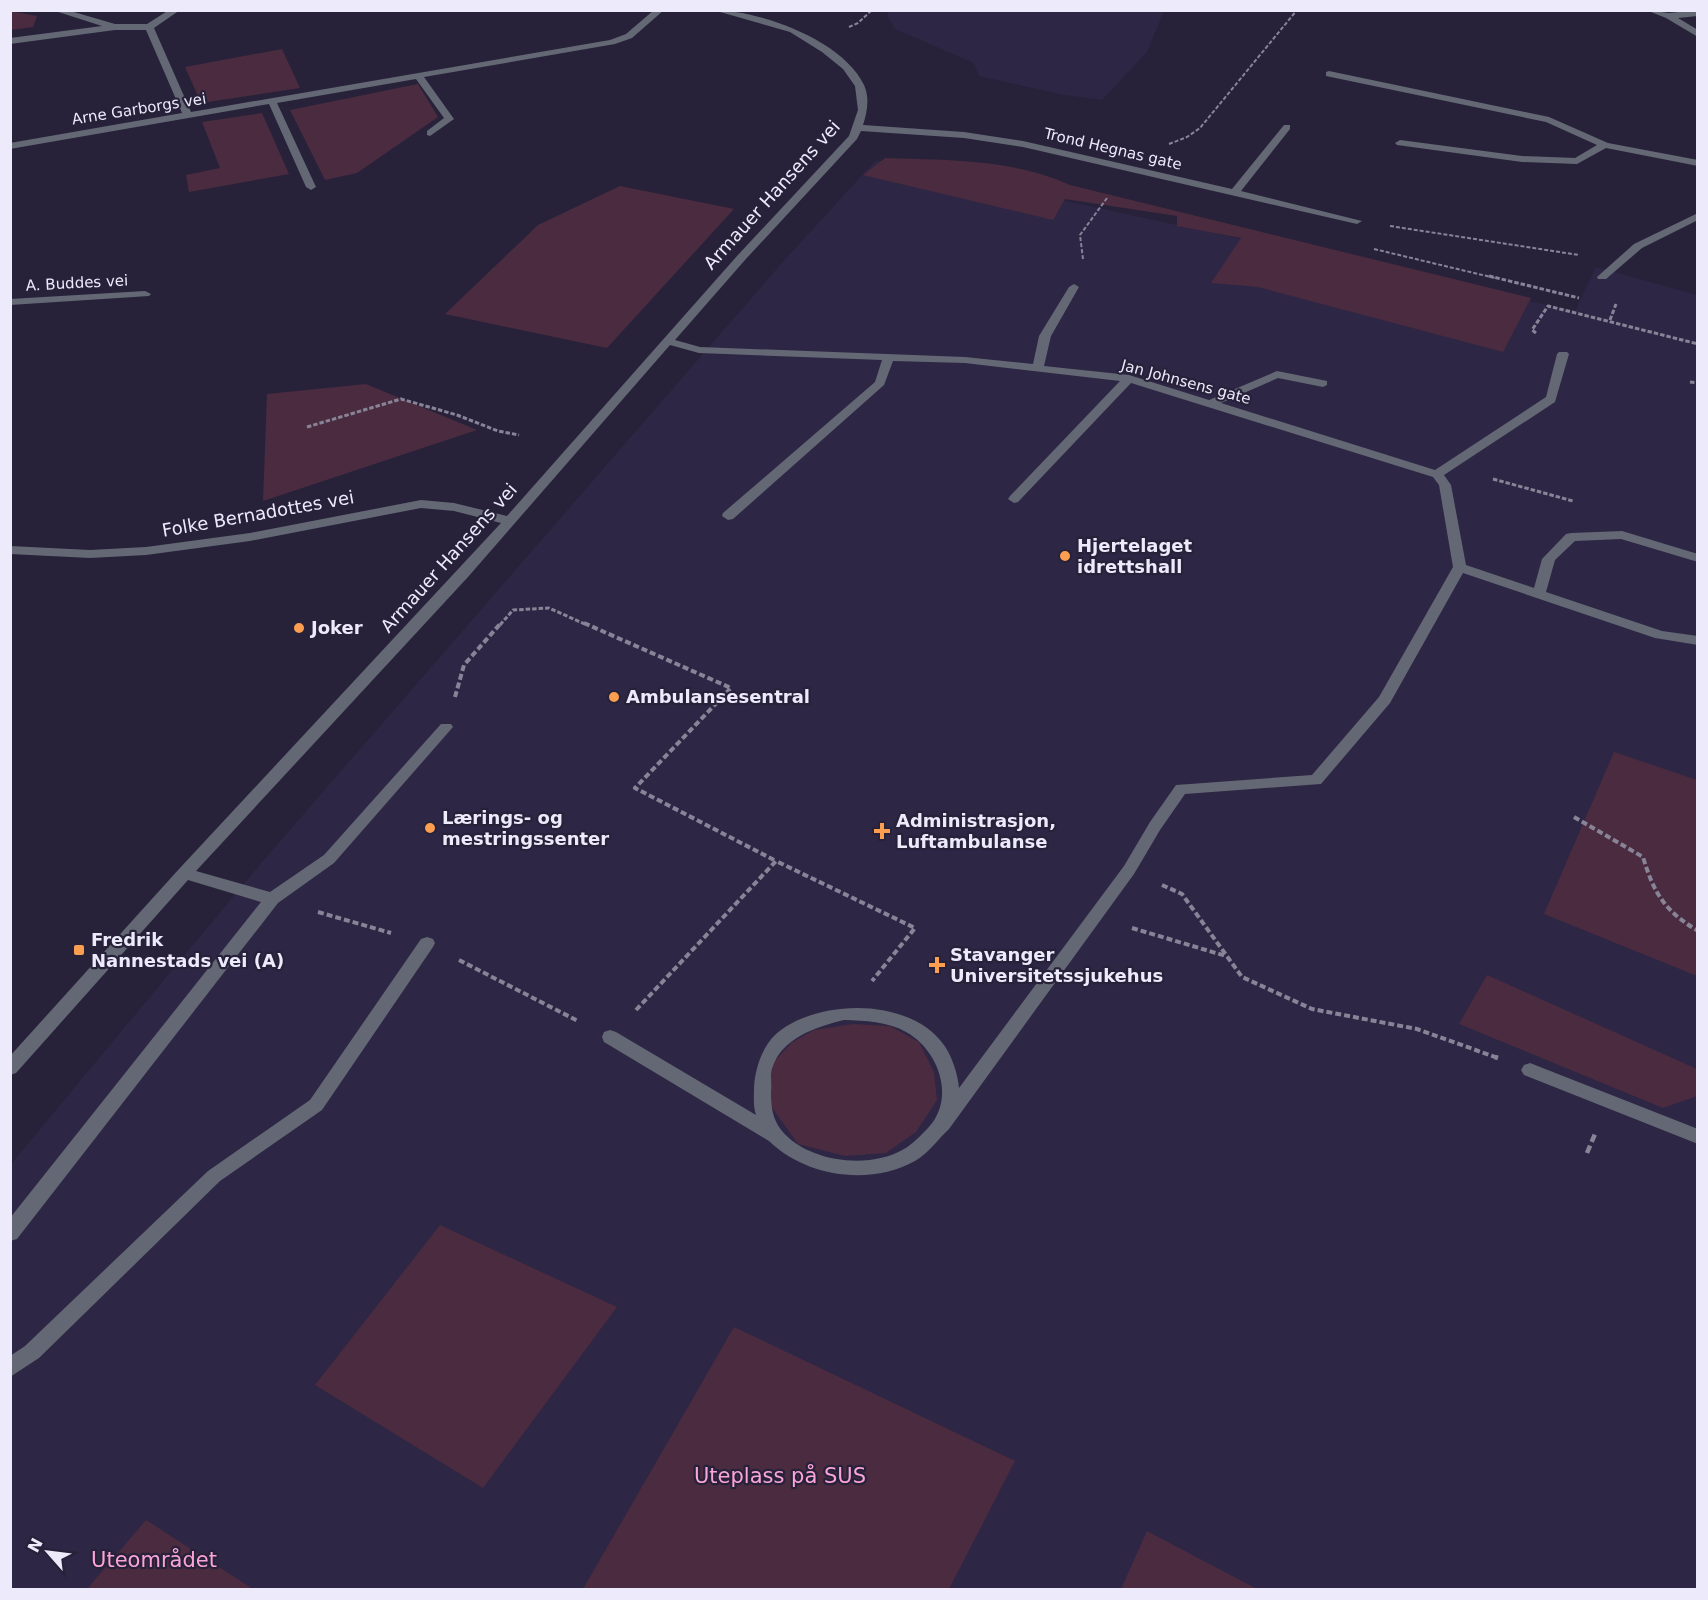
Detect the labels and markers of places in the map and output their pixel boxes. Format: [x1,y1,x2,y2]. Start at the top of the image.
place label: Hjertelaget idrettshall [1077,535,1193,577]
marker: Hjertelaget idrettshall [1058,549,1072,563]
place label: Joker [309,617,363,638]
marker: Joker [292,621,306,635]
place label: Ambulansesentral [626,686,810,707]
marker: Ambulansesentral [607,690,621,704]
place label: Lærings- og mestringssenter [442,807,609,849]
place label: Administrasjon, Luftambulanse [896,810,1056,852]
marker: Lærings- og mestringssenter [423,821,437,835]
marker: Administrasjon, Luftambulanse [873,822,891,840]
place label: Fredrik Nannestads vei (A) [91,929,284,971]
marker: Fredrik Nannestads vei (A) [72,943,86,957]
place label: Stavanger Universitetssjukehus [950,944,1163,986]
marker: Stavanger Universitetssjukehus [928,956,946,974]

